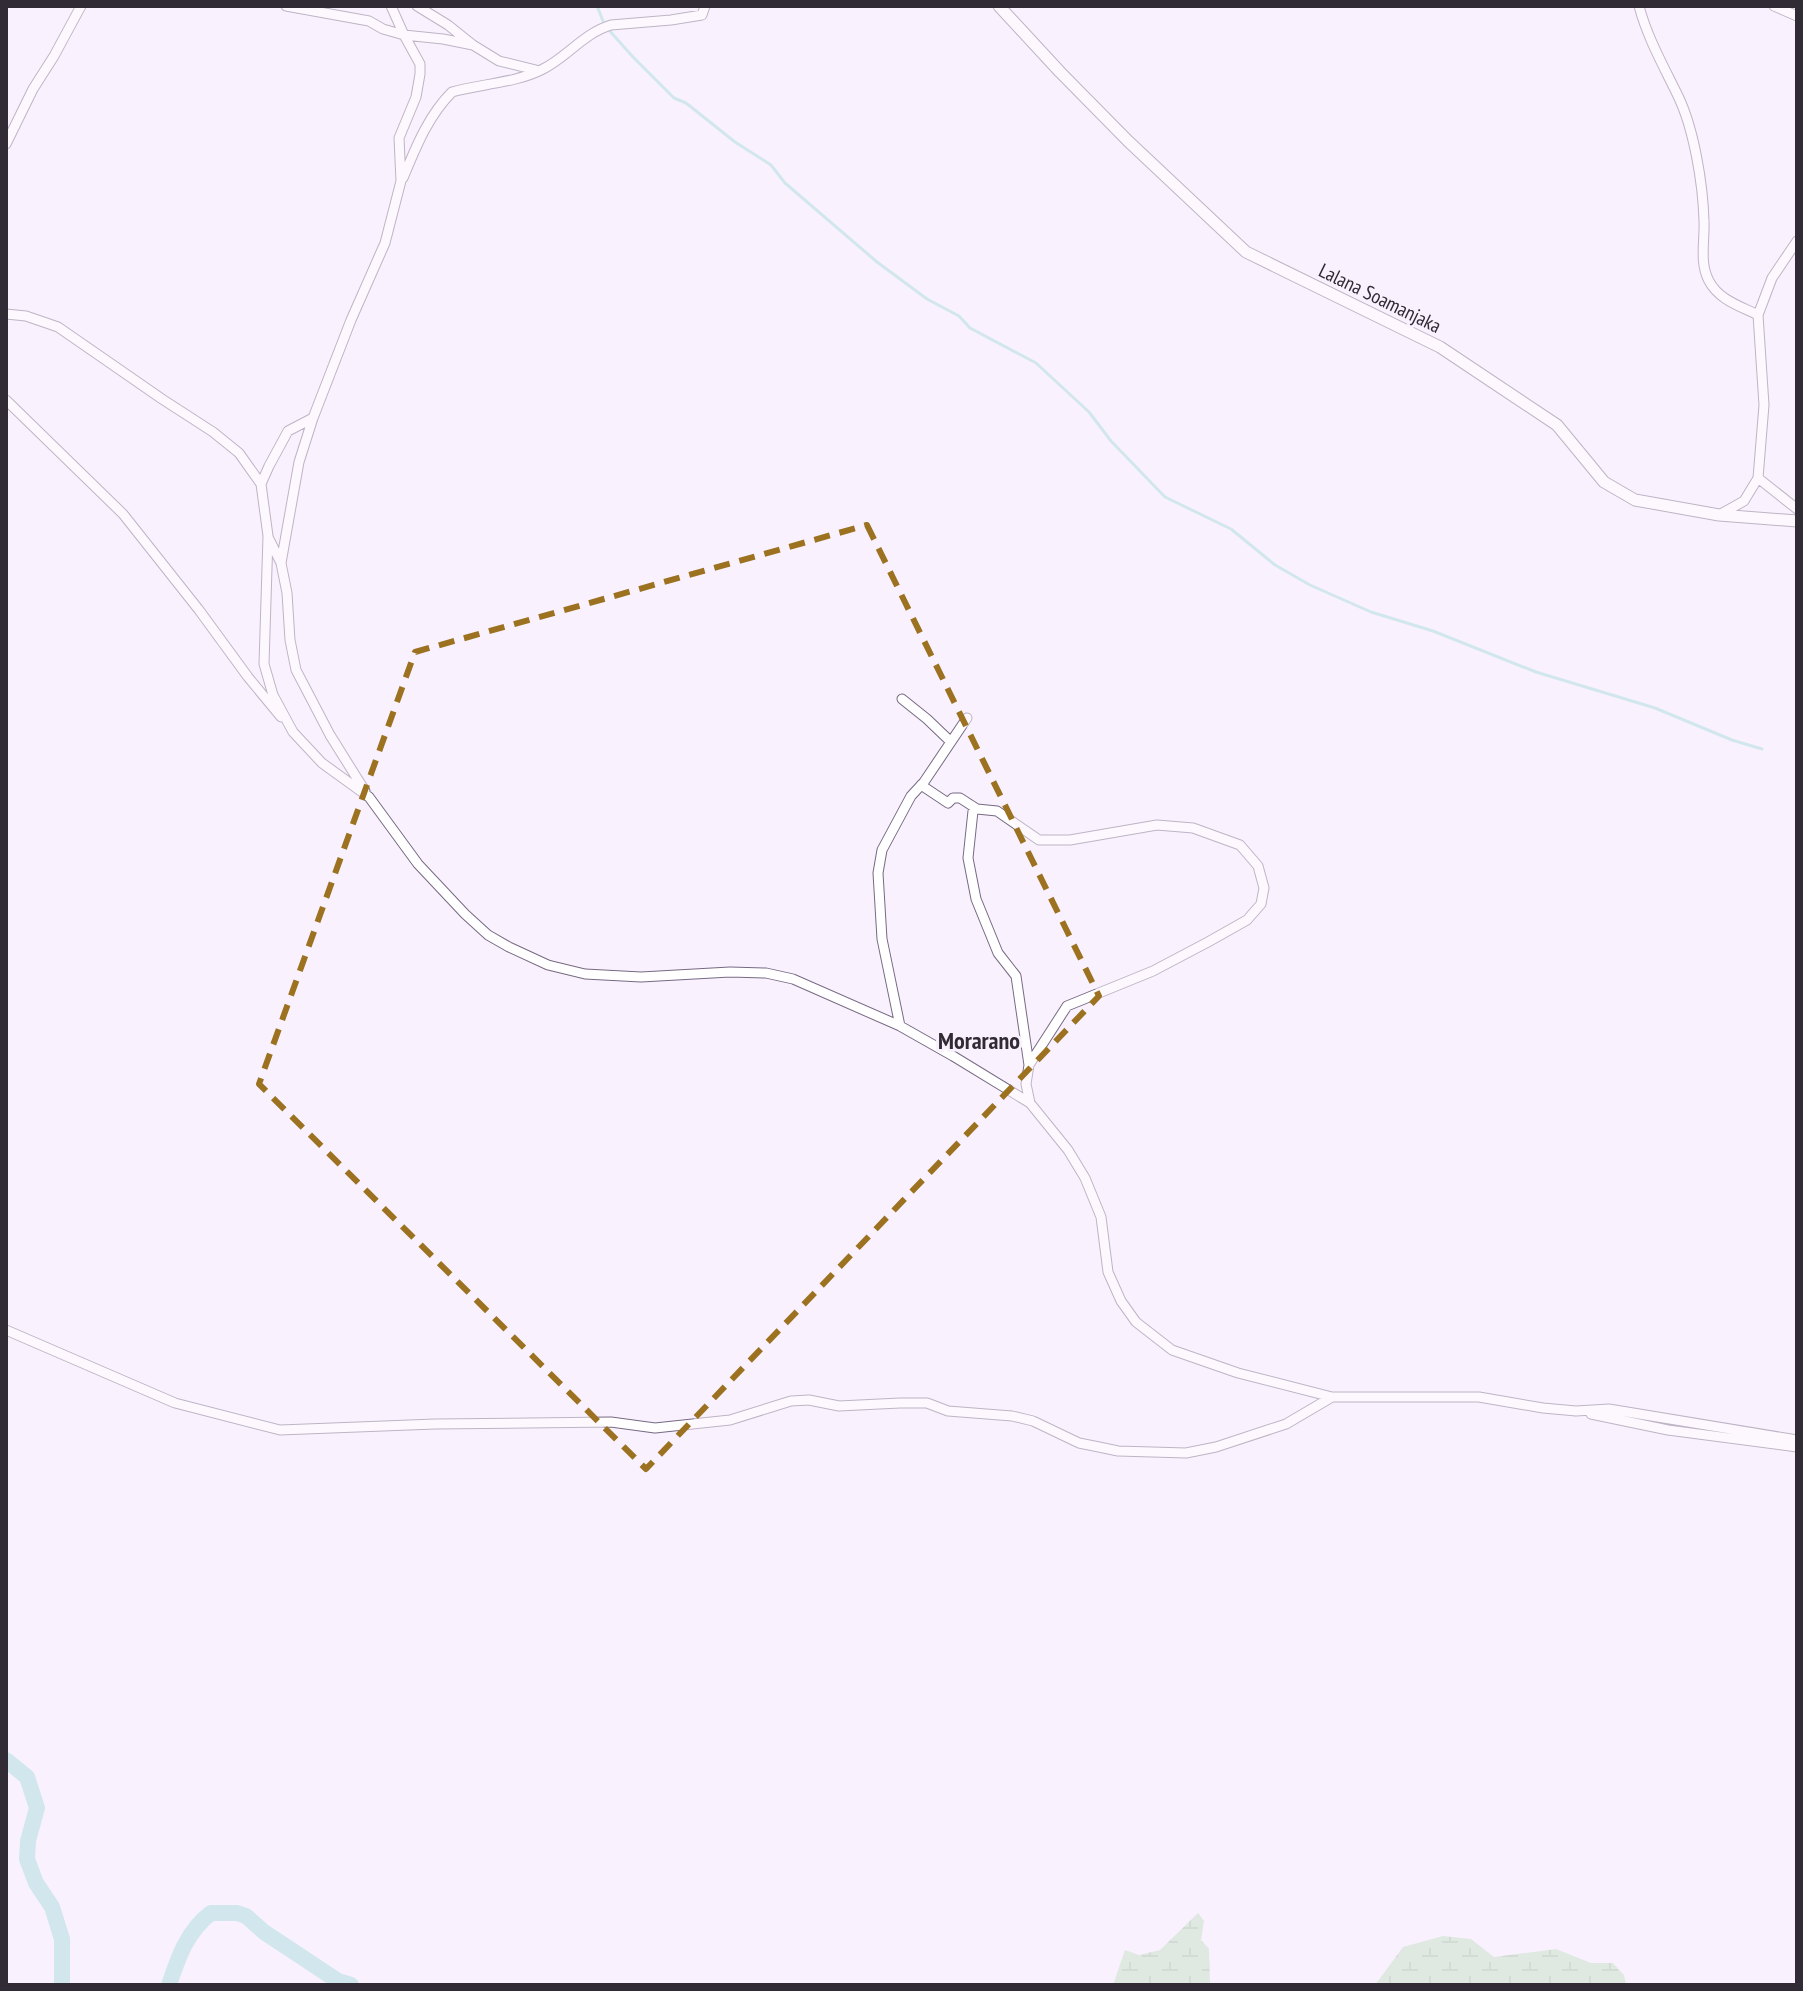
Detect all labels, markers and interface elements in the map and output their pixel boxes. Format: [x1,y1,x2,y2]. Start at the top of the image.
street label: Lalana Soamanjaka [1315,257,1445,339]
district label: Morarano [938,1025,1020,1056]

